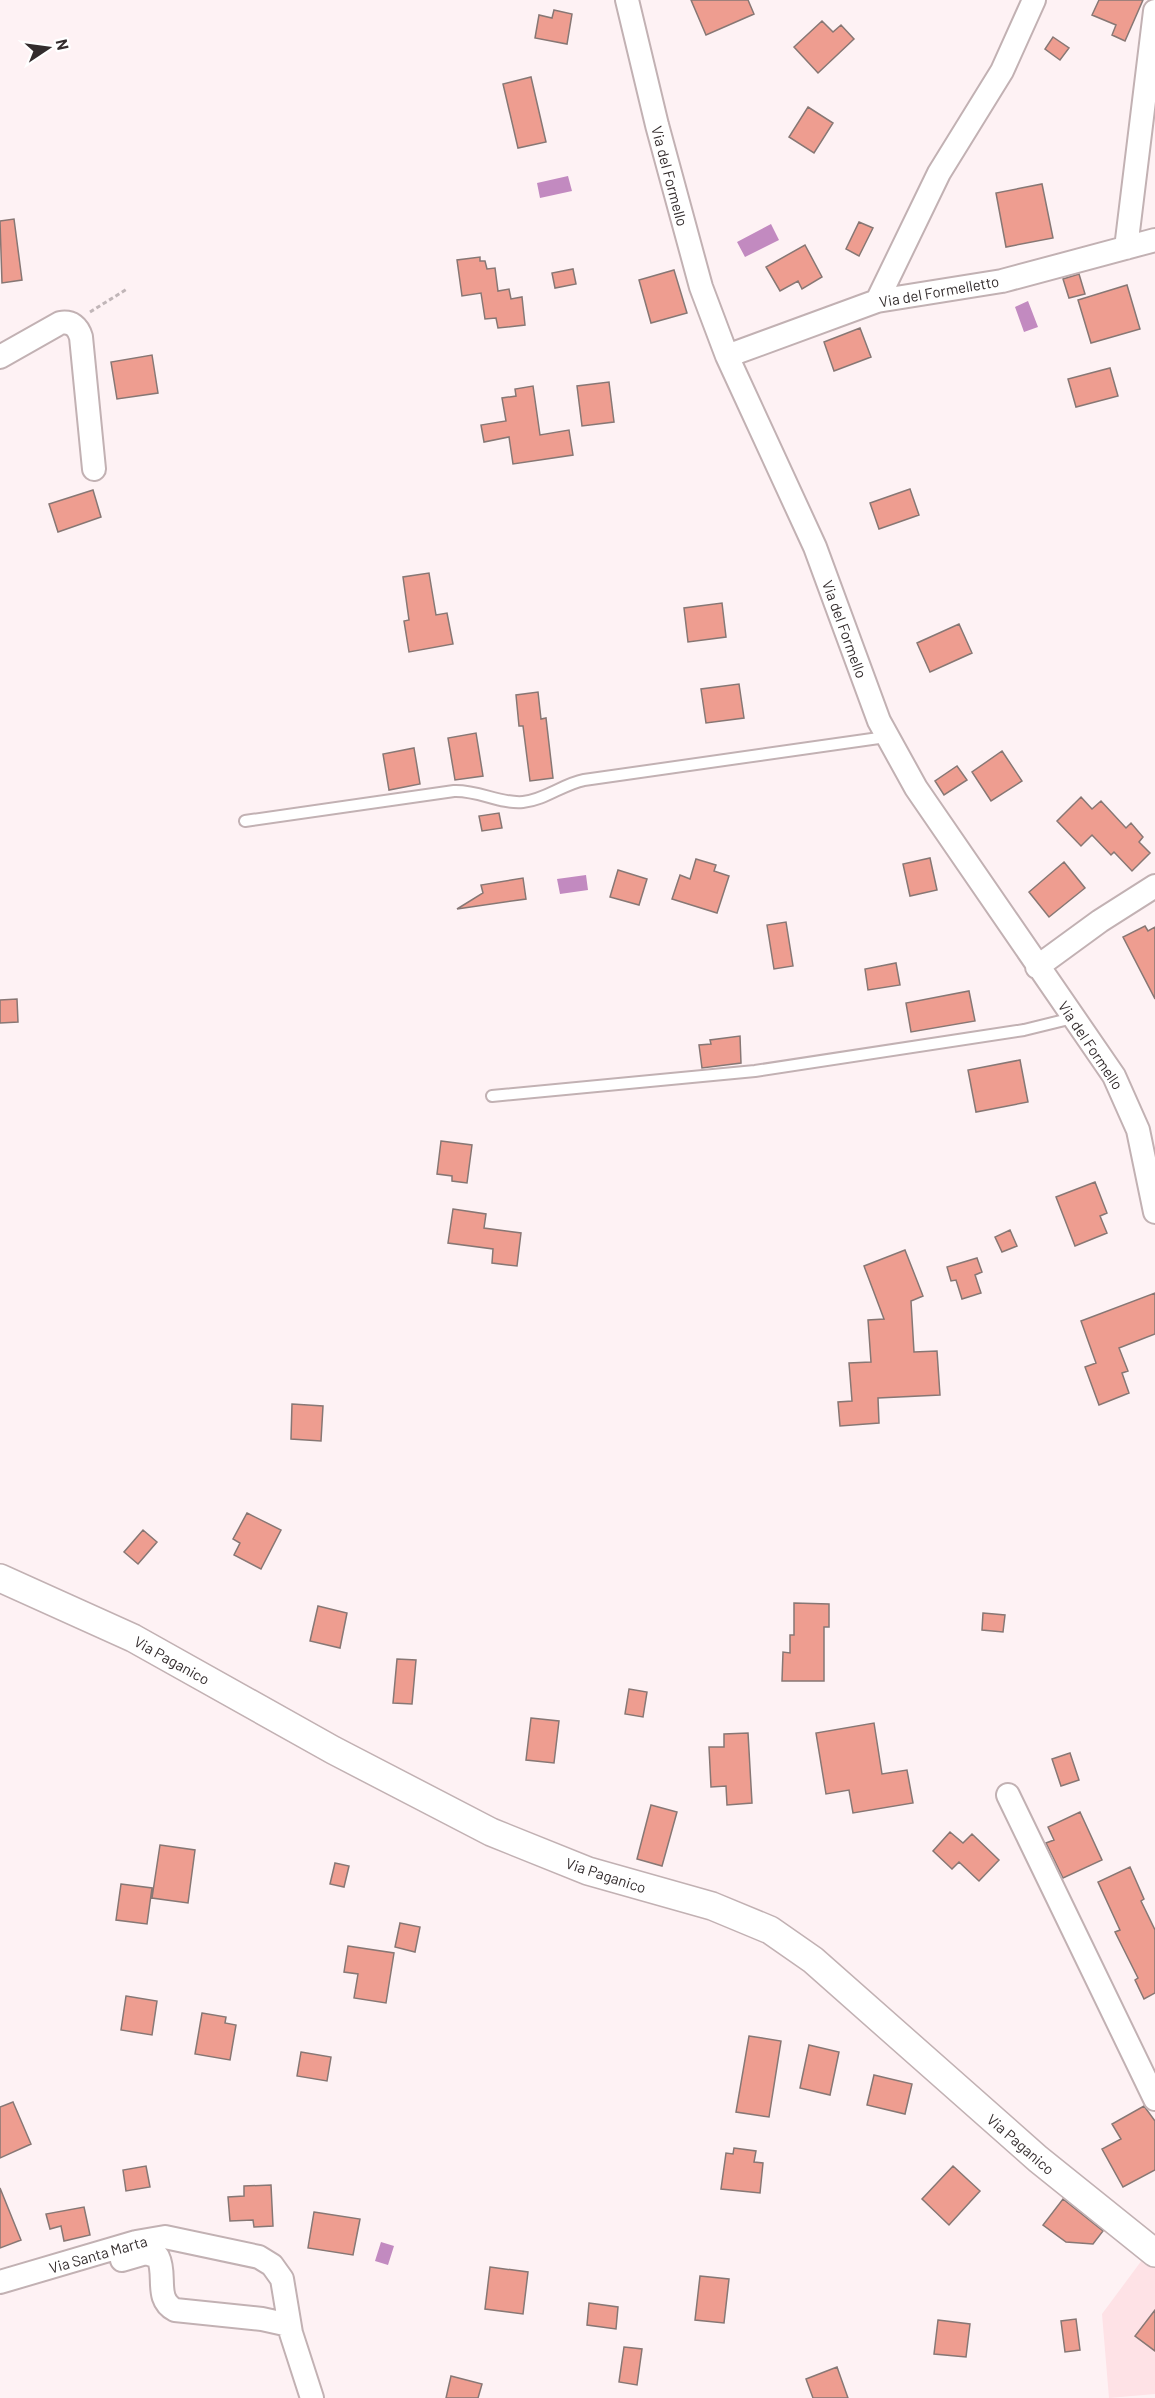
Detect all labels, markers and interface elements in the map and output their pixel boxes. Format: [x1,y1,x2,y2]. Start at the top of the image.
north arrow [18,18,78,78]
text: N [53,37,74,52]
street label: Via del Formello [648,124,692,228]
street label: Via del Formelletto [878,272,1000,310]
street label: Via del Formello [819,578,871,680]
street label: Via del Formello [1055,997,1127,1093]
street label: Via Paganico [131,1632,213,1688]
street label: Via Paganico [564,1854,648,1896]
street label: Via Paganico [984,2110,1058,2178]
street label: Via Santa Marta [47,2231,149,2277]

